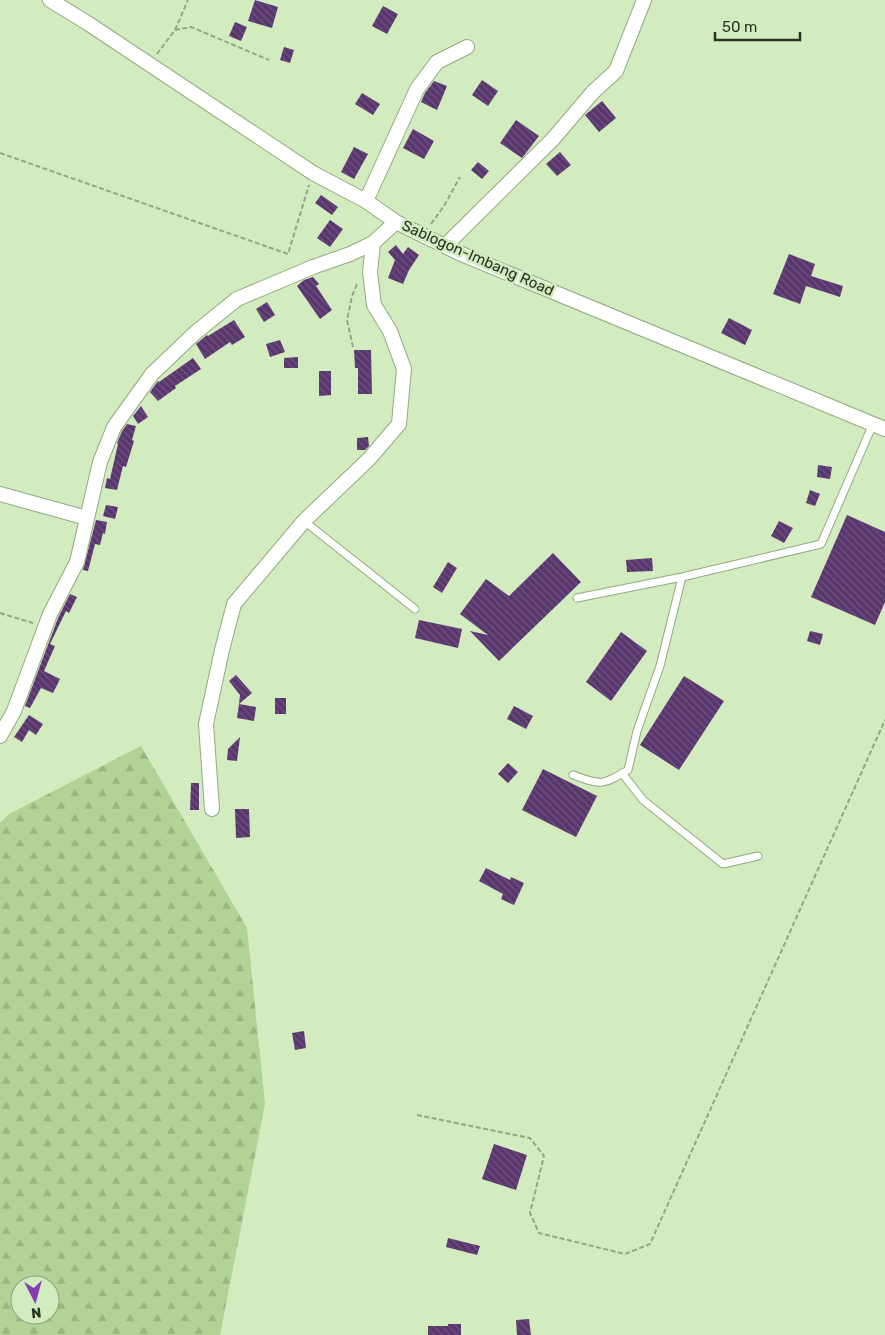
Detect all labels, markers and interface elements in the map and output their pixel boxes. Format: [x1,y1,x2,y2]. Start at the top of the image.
scale bar [715,10,800,42]
text: 50 m [722,18,757,36]
street label: Sablogon-Imbang Road [399,216,557,300]
north arrow [10,1275,60,1325]
text: N [30,1303,42,1321]

